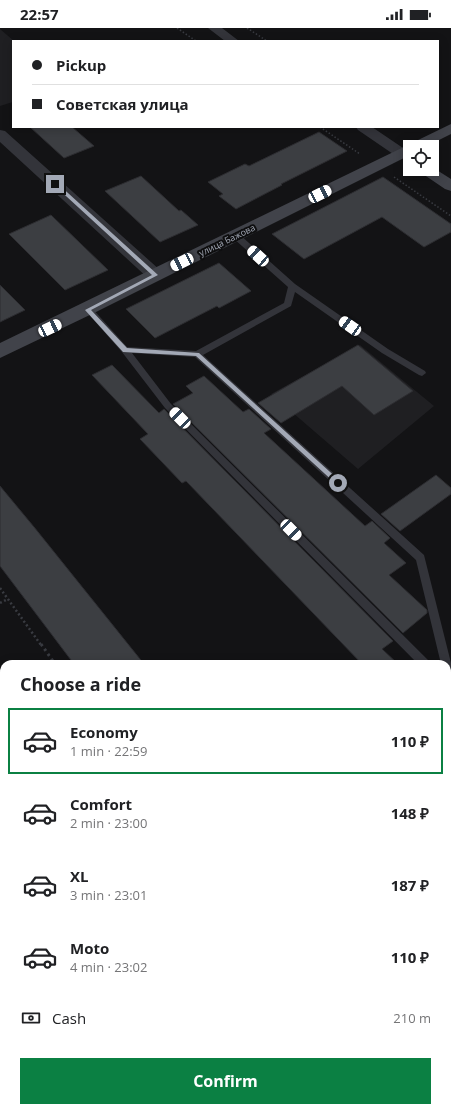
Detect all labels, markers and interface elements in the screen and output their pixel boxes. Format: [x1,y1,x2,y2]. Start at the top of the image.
text: 22:57 [20,4,59,24]
text: Pickup [56,55,106,75]
text: Советская улица [56,94,189,114]
map controls [403,140,439,176]
button: locate [403,140,439,176]
route end [46,175,64,193]
car [307,183,333,205]
street label: улица Бажова [197,221,257,259]
car [245,244,271,268]
car [169,251,195,273]
car [337,314,363,338]
car [37,317,63,339]
car [167,405,193,431]
route start [329,474,347,492]
car [278,517,304,543]
text: Choose a ride [20,672,141,696]
text: Economy [70,722,138,742]
icon: car [22,723,58,759]
text: 110 ₽ [391,731,429,751]
text: 1 min · 22:59 [70,742,147,760]
text: Comfort [70,794,132,814]
icon: car [22,795,58,831]
text: 148 ₽ [391,803,429,823]
text: 2 min · 23:00 [70,814,147,832]
text: XL [70,866,88,886]
icon: car [22,867,58,903]
text: 187 ₽ [391,875,429,895]
text: 3 min · 23:01 [70,886,147,904]
text: Moto [70,938,109,958]
icon: car [22,939,58,975]
text: 110 ₽ [391,947,429,967]
text: 4 min · 23:02 [70,958,147,976]
icon: cash [20,1007,42,1029]
text: Cash [52,1008,86,1028]
text: 210 m [393,1009,431,1027]
button: Confirm [20,1058,431,1104]

